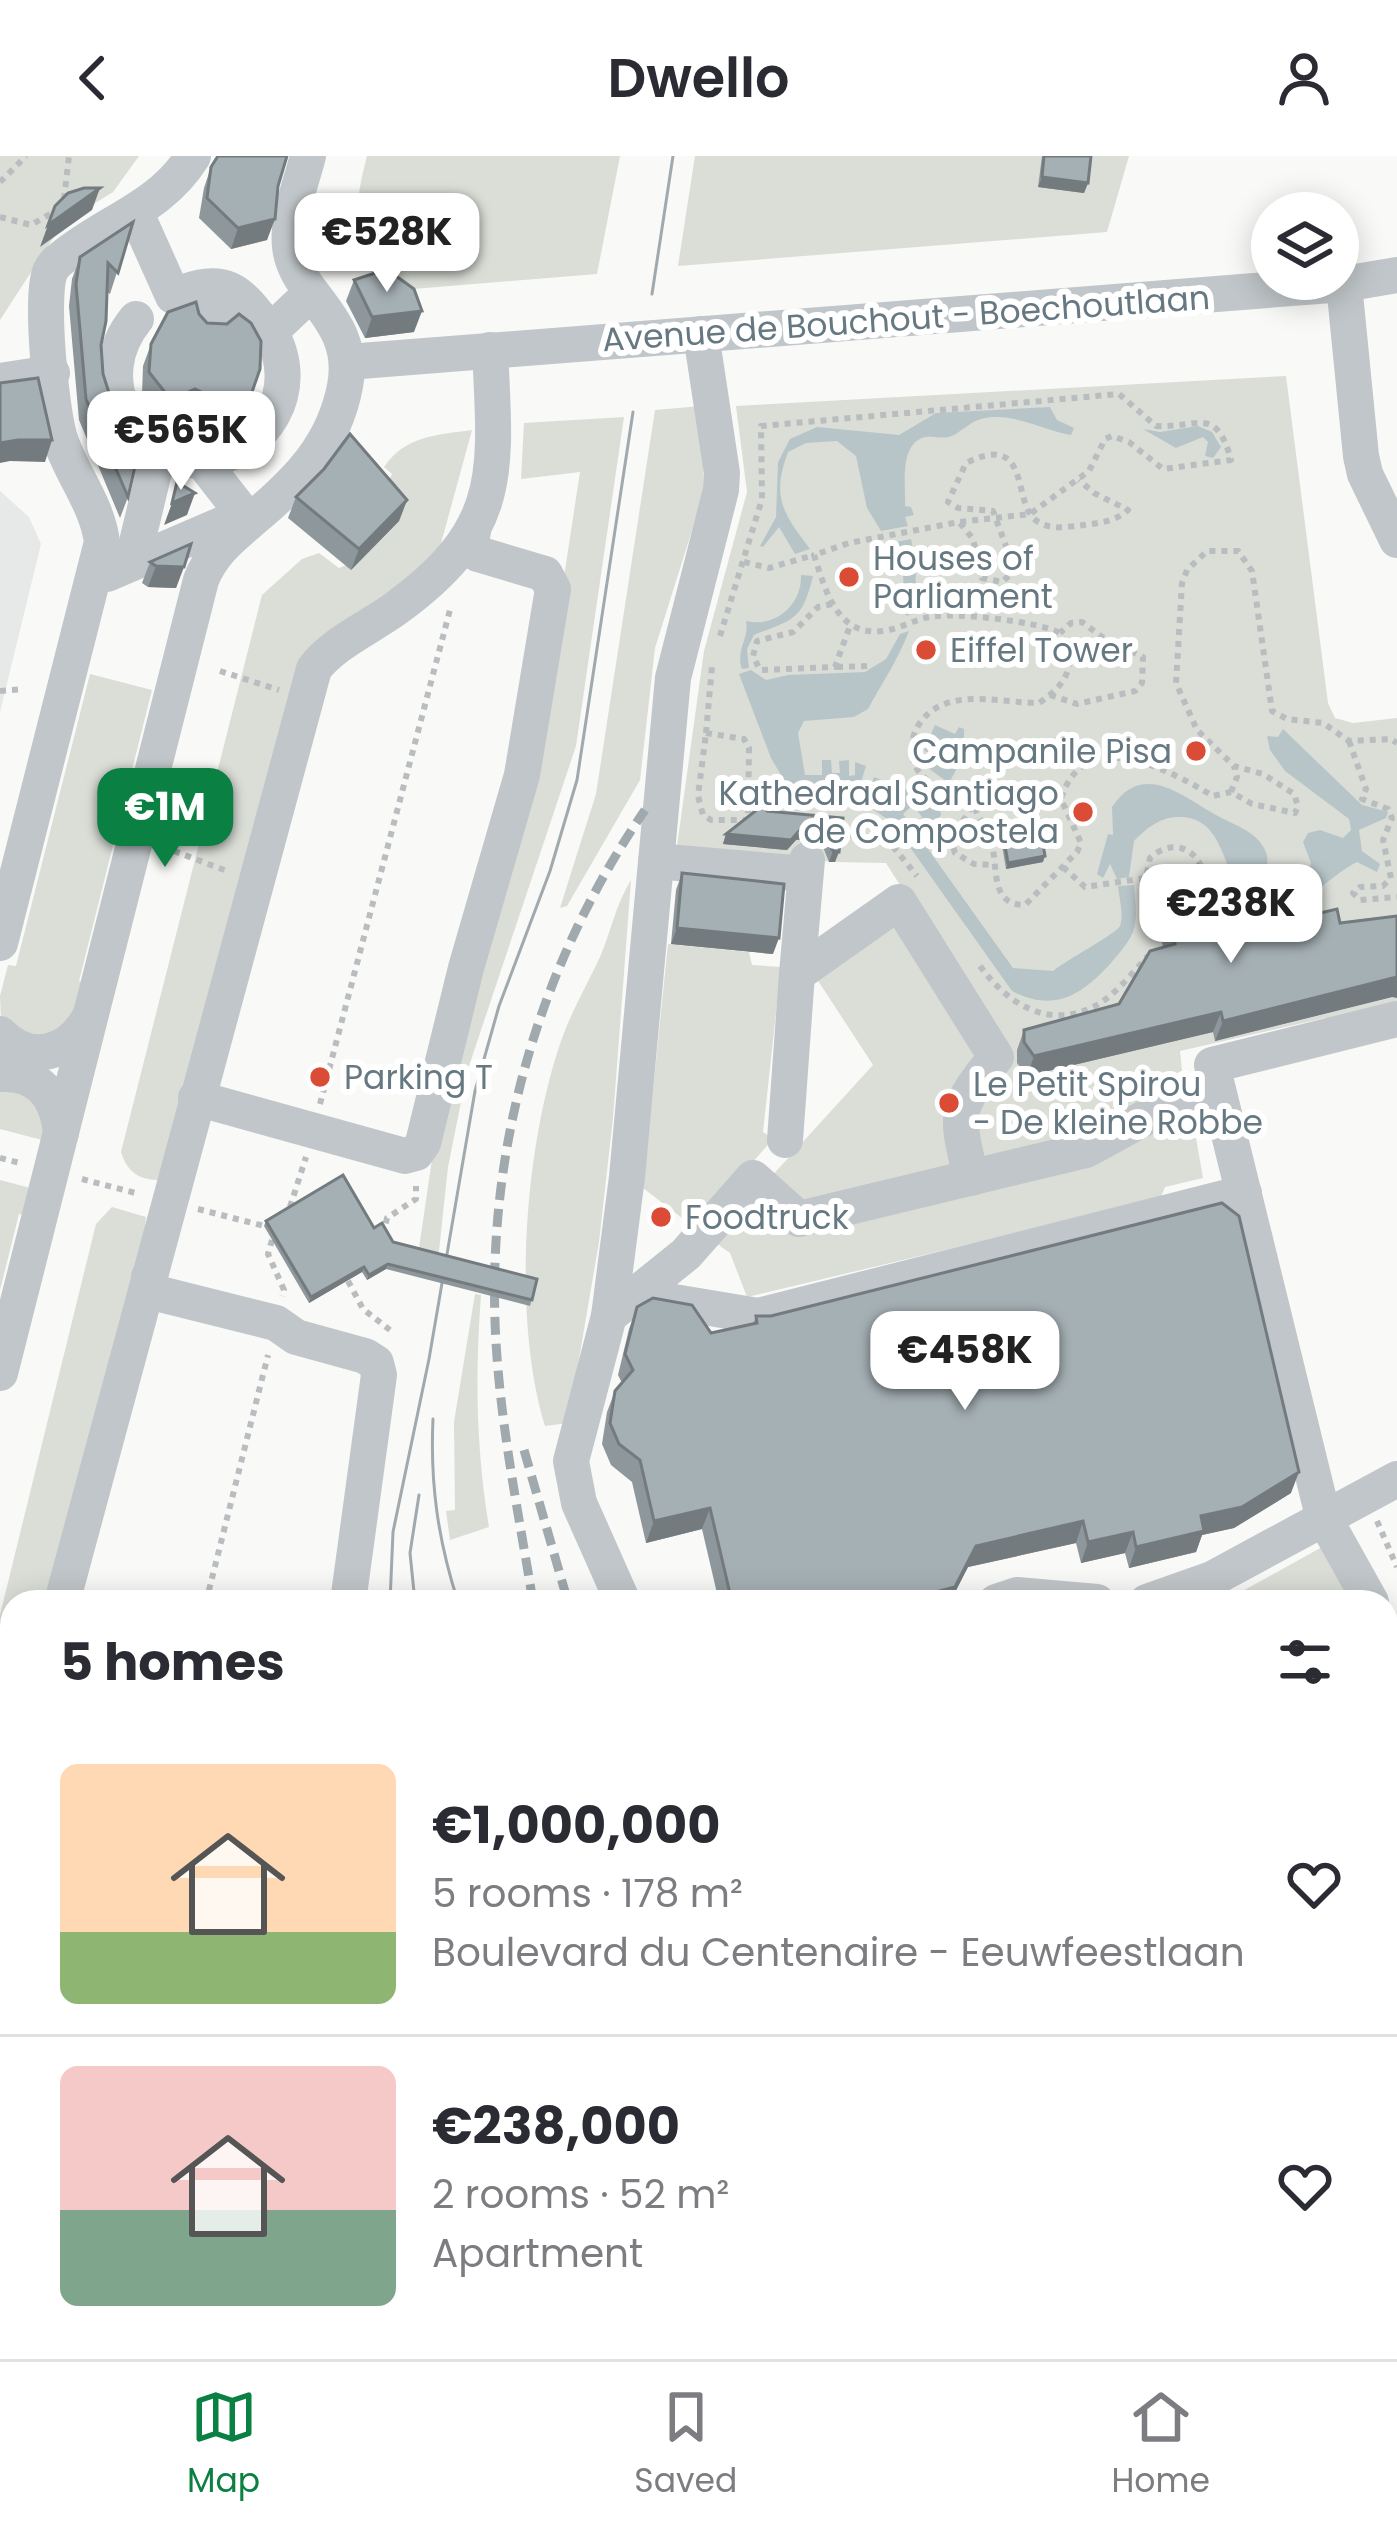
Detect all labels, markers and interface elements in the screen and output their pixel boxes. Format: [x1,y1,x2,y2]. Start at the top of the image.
text: Dwello [607,40,790,116]
icon: back [60,45,126,111]
icon: person [1271,45,1337,111]
map controls [1251,192,1359,300]
button: layers [1251,192,1359,300]
pin: €528K [303,193,471,295]
text: €528K [321,204,453,259]
street label: Avenue de Bouchout - Boechoutlaan [601,274,1211,363]
pin: €565K [97,391,265,493]
text: €565K [114,402,248,457]
place label: Houses of Parliament [873,535,1053,620]
marker: Houses of Parliament [836,564,862,590]
place label: Eiffel Tower [950,627,1133,674]
marker: Eiffel Tower [913,637,939,663]
place label: Campanile Pisa [912,728,1172,775]
marker: Campanile Pisa [1183,738,1209,764]
pin: €1M [107,768,223,870]
place label: Kathedraal Santiago de Compostela [719,770,1059,855]
text: €1M [124,779,206,834]
marker: Kathedraal Santiago de Compostela [1070,799,1096,825]
pin: €238K [1147,864,1315,966]
text: €238K [1166,875,1296,930]
place label: Parking T [344,1054,493,1101]
place label: Le Petit Spirou - De kleine Robbe [973,1061,1263,1146]
marker: Parking T [307,1064,333,1090]
marker: Le Petit Spirou - De kleine Robbe [936,1090,962,1116]
place label: Foodtruck [685,1194,849,1241]
marker: Foodtruck [648,1204,674,1230]
pin: €458K [881,1311,1049,1413]
text: €458K [897,1322,1033,1377]
text: 5 homes [60,1626,285,1698]
icon: filters [1272,1629,1338,1695]
text: €1,000,000 [432,1789,721,1861]
icon: home [156,1812,300,1956]
icon: heart [1281,1851,1347,1917]
text: 5 rooms · 178 m² [432,1866,743,1921]
text: Boulevard du Centenaire - Eeuwfeestlaan [432,1925,1245,1980]
text: €238,000 [432,2090,680,2162]
icon: home [156,2114,300,2258]
icon: heart [1272,2153,1338,2219]
text: 2 rooms · 52 m² [432,2167,729,2222]
text: Apartment [432,2226,643,2281]
tab: Map [187,2384,260,2506]
tab: Saved [634,2384,737,2506]
tab: Home [1111,2384,1210,2506]

